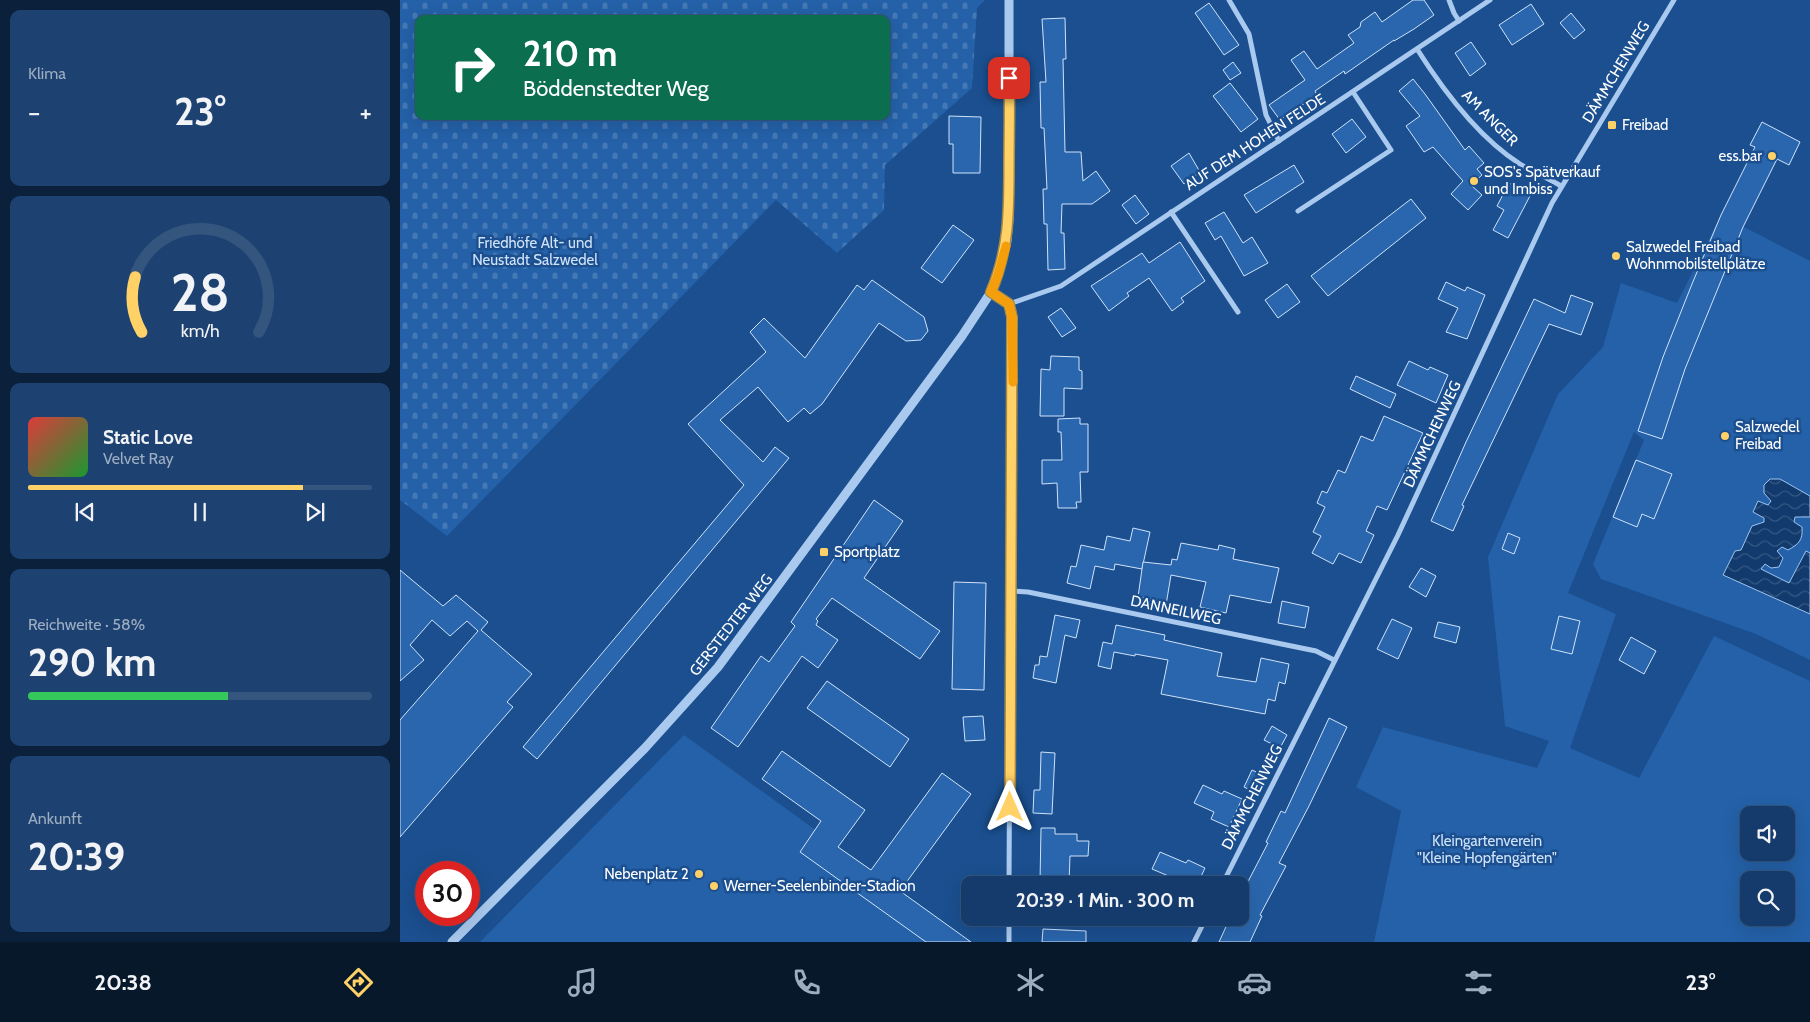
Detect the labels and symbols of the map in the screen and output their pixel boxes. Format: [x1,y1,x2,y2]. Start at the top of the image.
street label: DÄMMCHENWEG [1579,18,1653,126]
pin [988,57,1030,99]
street label: AM ANGER [1458,86,1522,150]
street label: AUF DEM HOHEN FELDE [1181,90,1329,194]
place label: Freibad [1622,116,1668,134]
marker: Freibad [1606,119,1618,131]
place label: ess.bar [1719,147,1762,165]
marker: ess.bar [1766,150,1778,162]
place label: SOS's Spätverkauf und Imbiss [1484,163,1601,198]
marker: SOS's Spätverkauf und Imbiss [1468,175,1480,187]
park label: Friedhöfe Alt- und Neustadt Salzwedel [472,234,598,269]
place label: Salzwedel Freibad Wohnmobilstellplätze [1626,238,1766,273]
marker: Salzwedel Freibad Wohnmobilstellplätze [1610,250,1622,262]
street label: DÄMMCHENWEG [1399,378,1465,490]
place label: Salzwedel Freibad [1735,418,1800,453]
marker: Salzwedel Freibad [1719,430,1731,442]
place label: Sportplatz [834,543,900,561]
marker: Sportplatz [818,546,830,558]
street label: GERSTEDTER WEG [686,571,776,679]
street label: DANNEILWEG [1129,592,1223,628]
street label: DÄMMCHENWEG [1218,742,1286,852]
position arrow [983,780,1035,832]
park label: Kleingartenverein "Kleine Hopfengärten" [1417,832,1557,867]
speed limit sign: 30 [415,861,480,926]
place label: Nebenplatz 2 [604,865,689,883]
marker: Nebenplatz 2 [693,868,705,880]
place label: Werner-Seelenbinder-Stadion [724,877,916,895]
marker: Werner-Seelenbinder-Stadion [708,880,720,892]

